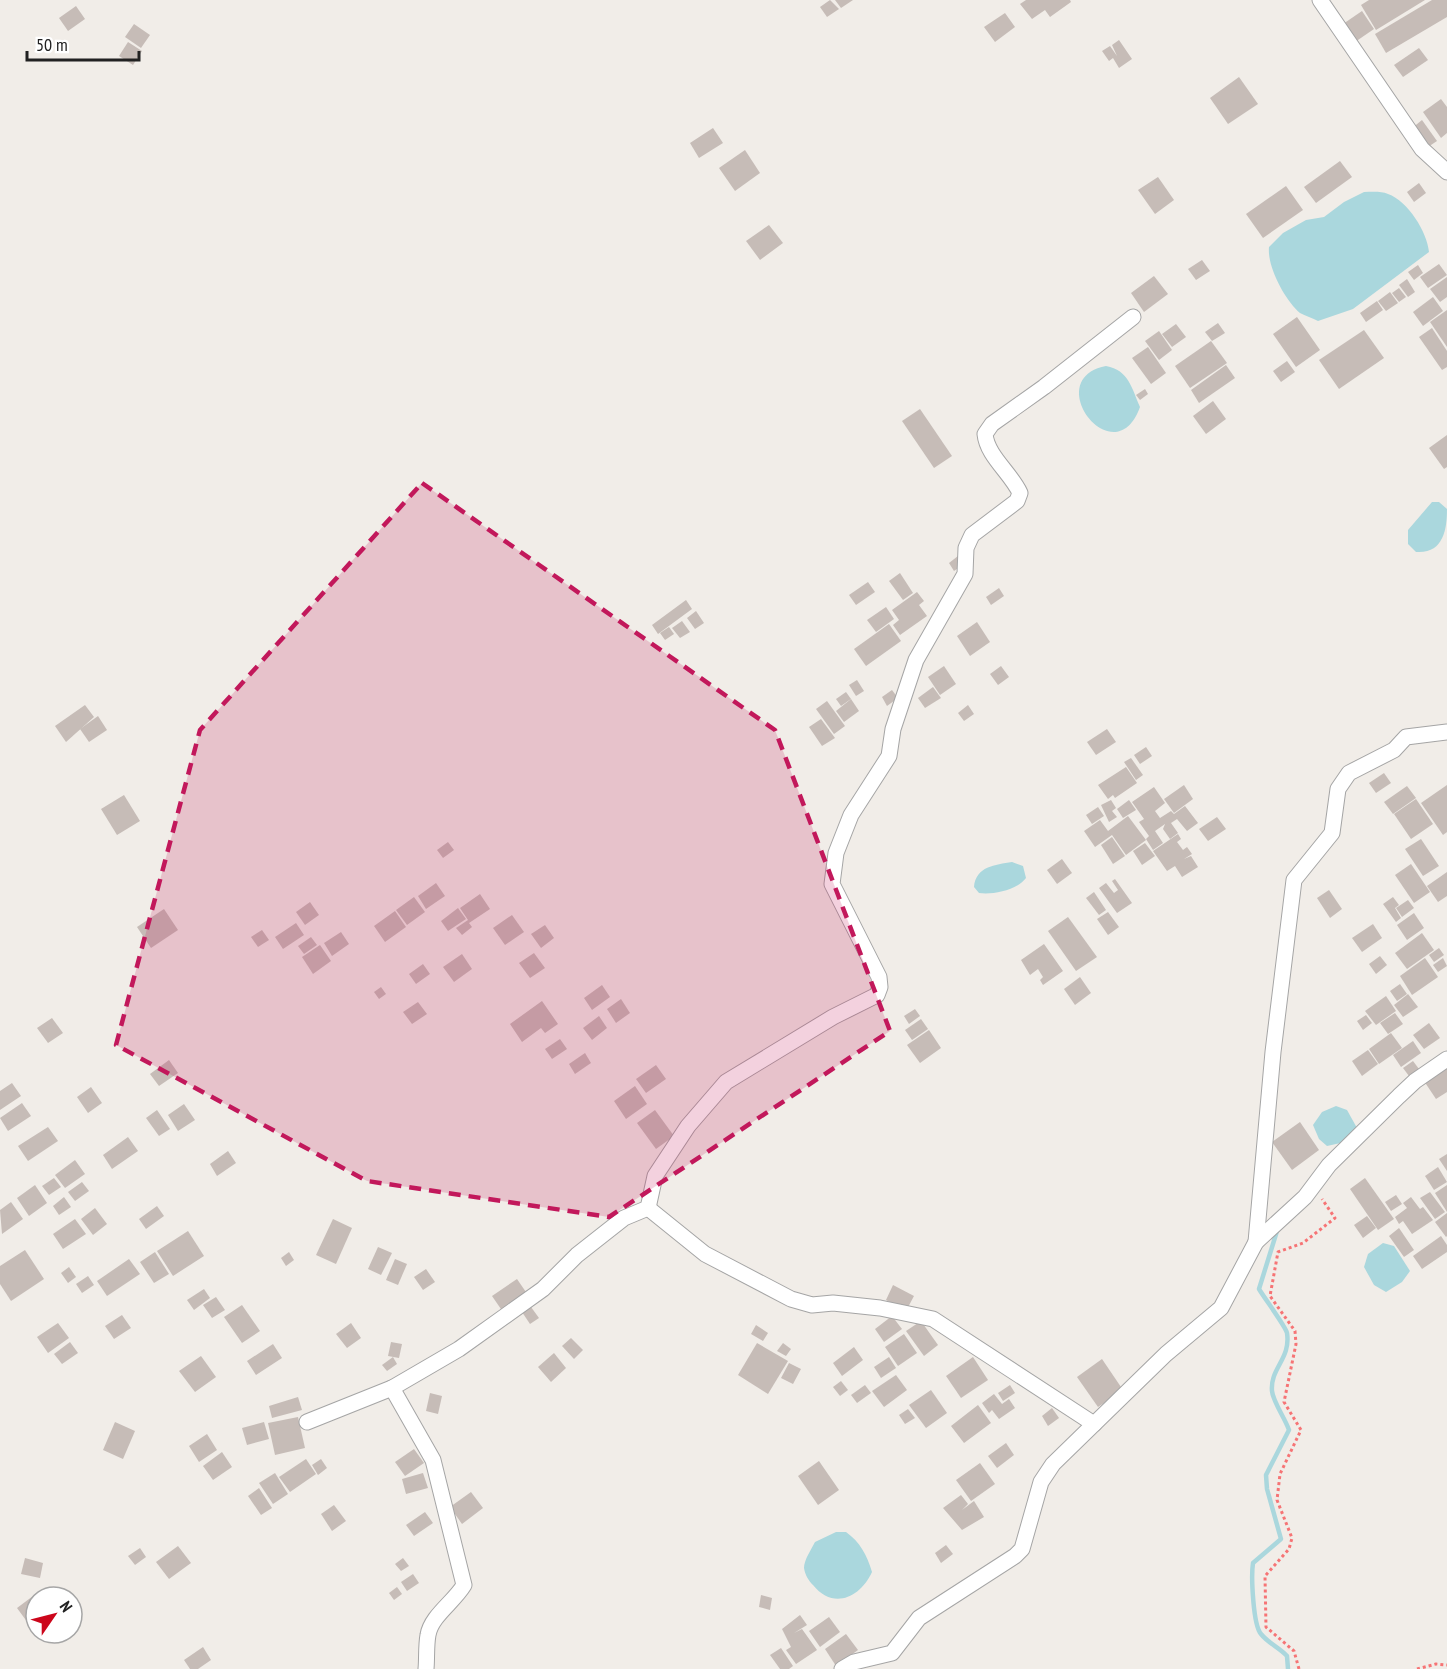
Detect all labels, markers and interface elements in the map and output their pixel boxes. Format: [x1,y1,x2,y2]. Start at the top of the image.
scale bar [27,24,140,62]
text: 50 m [36,33,68,56]
north arrow [24,1585,84,1645]
text: N [56,1597,77,1616]

